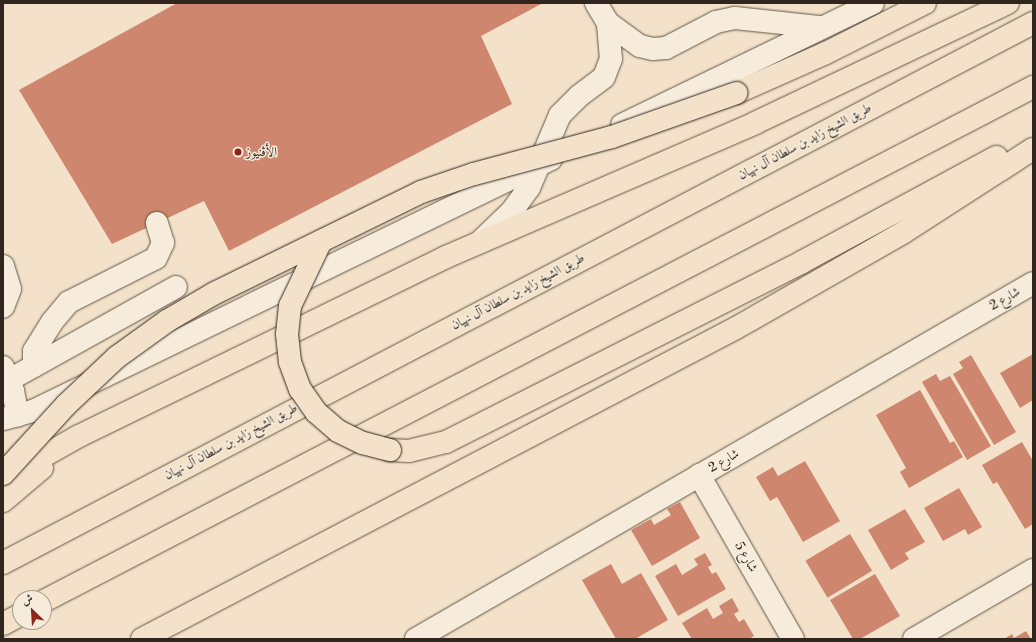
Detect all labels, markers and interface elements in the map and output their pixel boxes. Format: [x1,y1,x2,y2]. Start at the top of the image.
street label: طريق الشيخ زايد بن سلطان آل نهيان [736,100,874,184]
place label: الأڤنيوز [246,144,277,160]
marker: الأڤنيوز [233,147,243,157]
street label: طريق الشيخ زايد بن سلطان آل نهيان [449,250,587,334]
street label: شارع 2 [987,284,1023,314]
street label: طريق الشيخ زايد بن سلطان آل نهيان [162,400,300,484]
street label: شارع 2 [706,446,742,476]
street label: شارع 5 [731,539,761,575]
north arrow [12,590,52,630]
text: ش [19,591,35,609]

